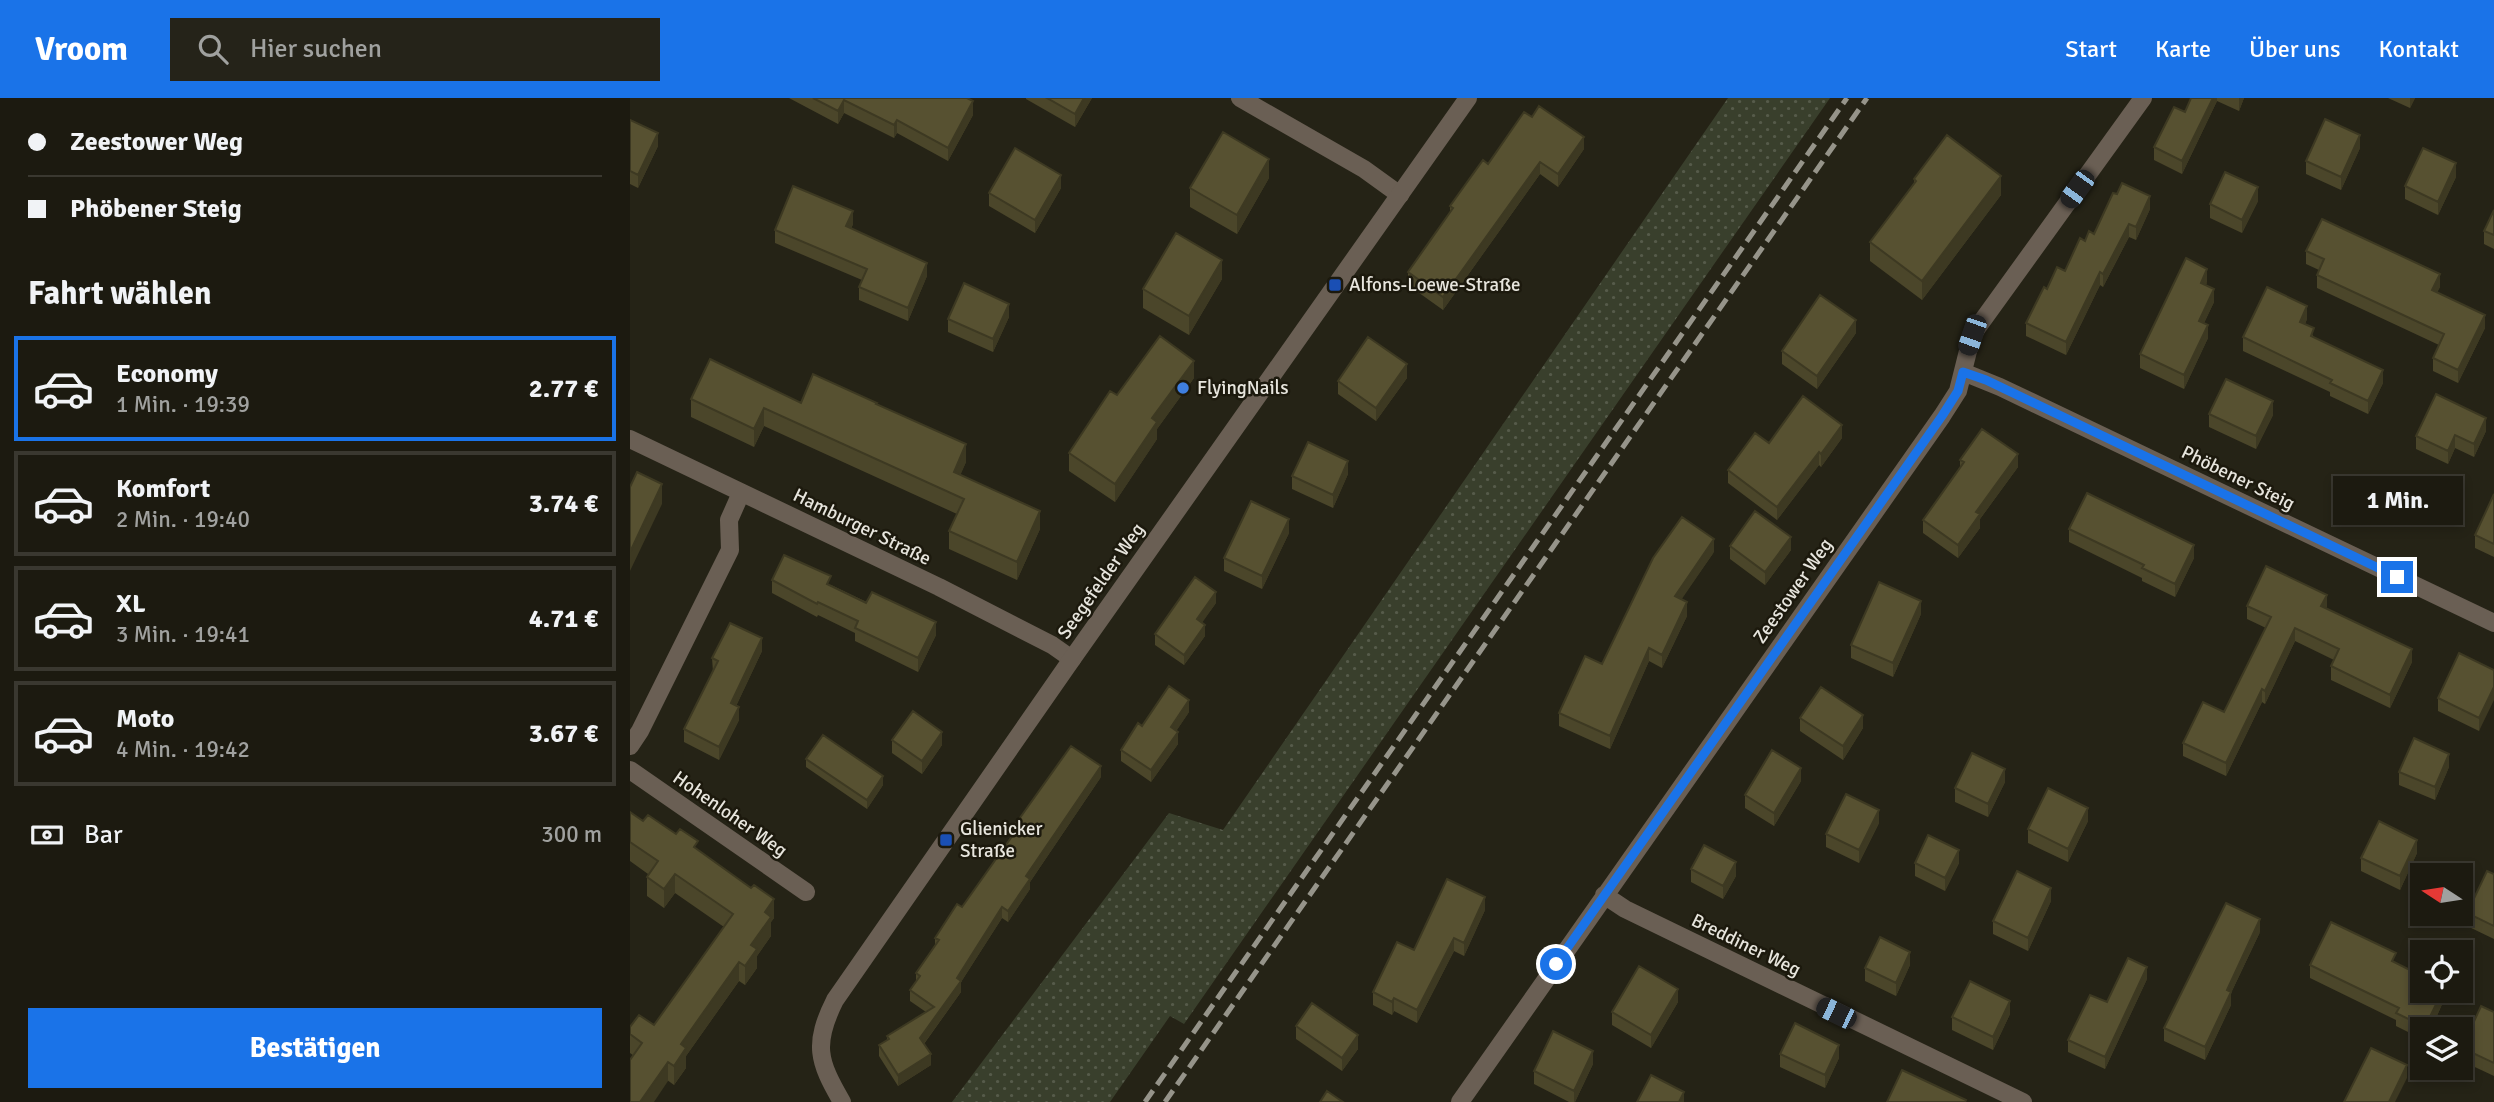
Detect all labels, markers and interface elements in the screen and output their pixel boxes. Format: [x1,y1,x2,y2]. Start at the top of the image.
search box [170,18,660,81]
text: Vroom [35,29,128,70]
icon: search [194,30,232,68]
text: Hier suchen [250,33,382,65]
text: Start [2065,34,2117,64]
text: Karte [2155,34,2211,64]
text: Über uns [2249,34,2341,64]
text: Kontakt [2379,34,2459,64]
text: Zeestower Weg [70,126,243,158]
car [2057,166,2098,212]
text: Phöbener Steig [70,193,242,225]
place label: Alfons-Loewe-Straße [1349,273,1521,297]
text: Fahrt wählen [28,274,212,313]
marker: Alfons-Loewe-Straße [1327,277,1343,293]
car [1956,312,1989,358]
icon: car [32,357,95,420]
text: Economy [116,358,218,390]
text: 2.77 € [529,373,598,405]
place label: FlyingNails [1197,376,1288,400]
marker: FlyingNails [1175,380,1191,396]
text: 1 Min. · 19:39 [116,390,250,419]
street label: Phöbener Steig [2177,440,2299,516]
icon: car [32,472,95,535]
text: Komfort [116,473,210,505]
callout: 1 Min. [2332,476,2462,524]
street label: Hamburger Straße [789,483,935,571]
text: 1 Min. [2367,486,2429,515]
text: 3.74 € [529,488,598,520]
text: 2 Min. · 19:40 [116,505,250,534]
street label: Seegefelder Weg [1052,518,1150,644]
street label: Zeestower Weg [1748,534,1838,648]
route end [2381,561,2413,593]
icon: car [32,587,95,650]
text: XL [116,588,146,620]
text: 4.71 € [529,603,598,635]
text: 3 Min. · 19:41 [116,620,250,649]
icon: car [32,702,95,765]
text: Moto [116,703,174,735]
text: 3.67 € [529,718,598,750]
text: 4 Min. · 19:42 [116,735,250,764]
street label: Hohenloher Weg [668,766,792,862]
icon: cash [28,816,66,854]
place label: Glienicker Straße [960,817,1043,863]
text: Bar [84,819,122,851]
text: 300 m [541,820,602,849]
marker: Glienicker Straße [938,832,954,848]
north arrow [2410,863,2473,926]
map controls [2410,863,2473,1080]
street label: Breddiner Weg [1687,908,1805,982]
button: locate [2410,940,2473,1003]
route start [1540,948,1572,980]
car [1813,994,1860,1032]
button: Bestätigen [28,1008,602,1088]
button: layers [2410,1017,2473,1080]

